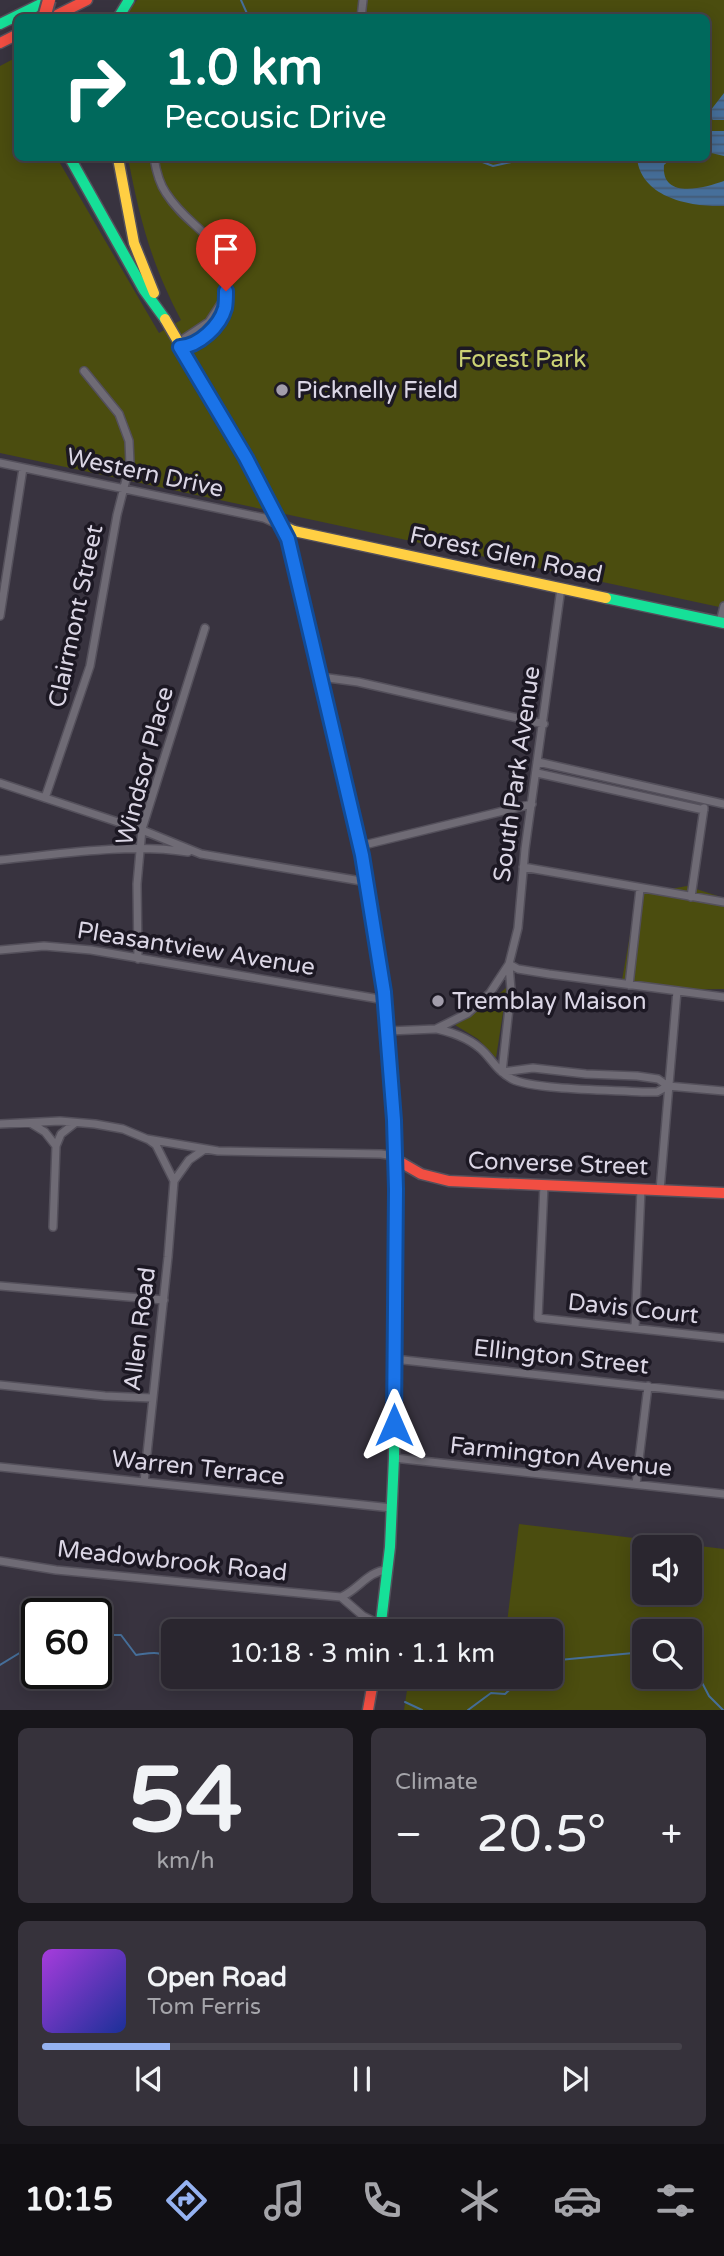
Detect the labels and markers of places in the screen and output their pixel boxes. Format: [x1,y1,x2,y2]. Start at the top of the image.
pin [196,219,256,291]
place label: Picknelly Field [296,376,458,405]
marker: Picknelly Field [274,382,290,398]
place label: Tremblay Maison [452,987,647,1016]
marker: Tremblay Maison [430,993,446,1009]

